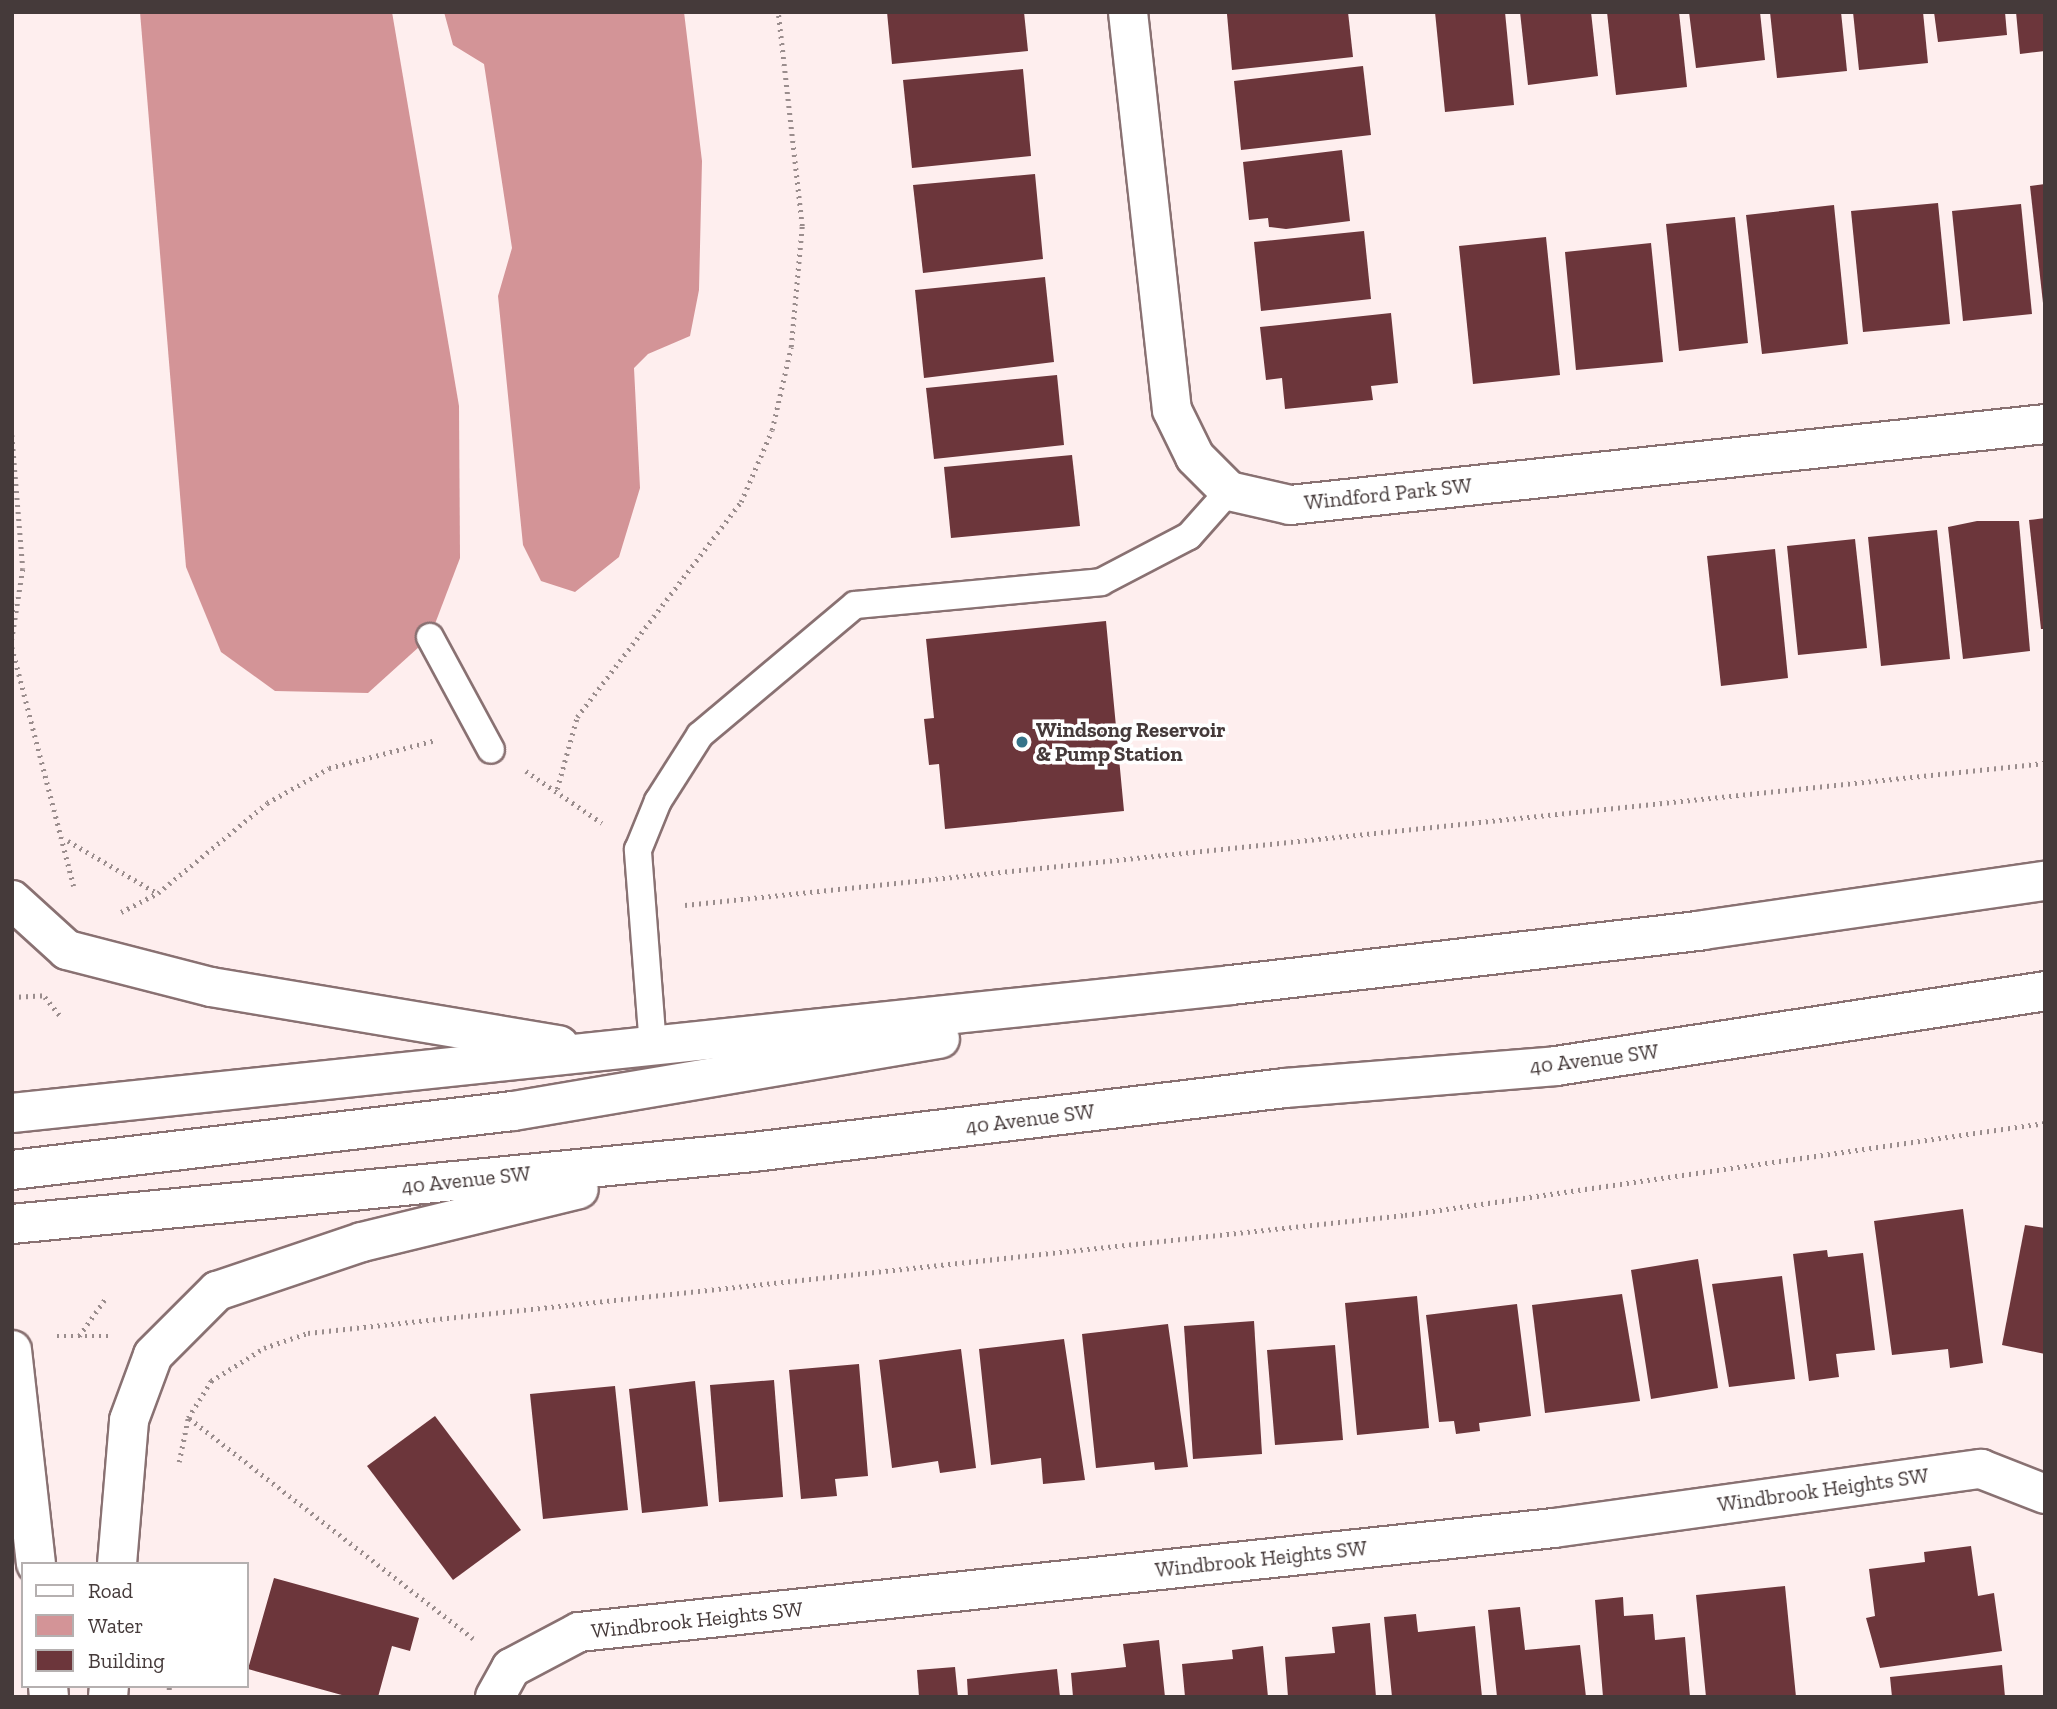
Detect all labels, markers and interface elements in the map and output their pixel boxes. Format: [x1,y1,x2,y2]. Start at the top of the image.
street label: Windford Park SW [1303,473,1473,515]
place label: Windsong Reservoir & Pump Station [1036,717,1226,767]
marker: Windsong Reservoir & Pump Station [1014,734,1030,750]
street label: 40 Avenue SW [1528,1039,1660,1079]
street label: 40 Avenue SW [964,1099,1096,1139]
street label: 40 Avenue SW [400,1161,532,1199]
street label: Windbrook Heights SW [1716,1463,1930,1517]
street label: Windbrook Heights SW [1154,1535,1368,1583]
legend [21,1562,248,1688]
text: Road [88,1578,133,1603]
street label: Windbrook Heights SW [590,1596,804,1644]
text: Water [88,1613,143,1638]
text: Building [88,1648,165,1673]

